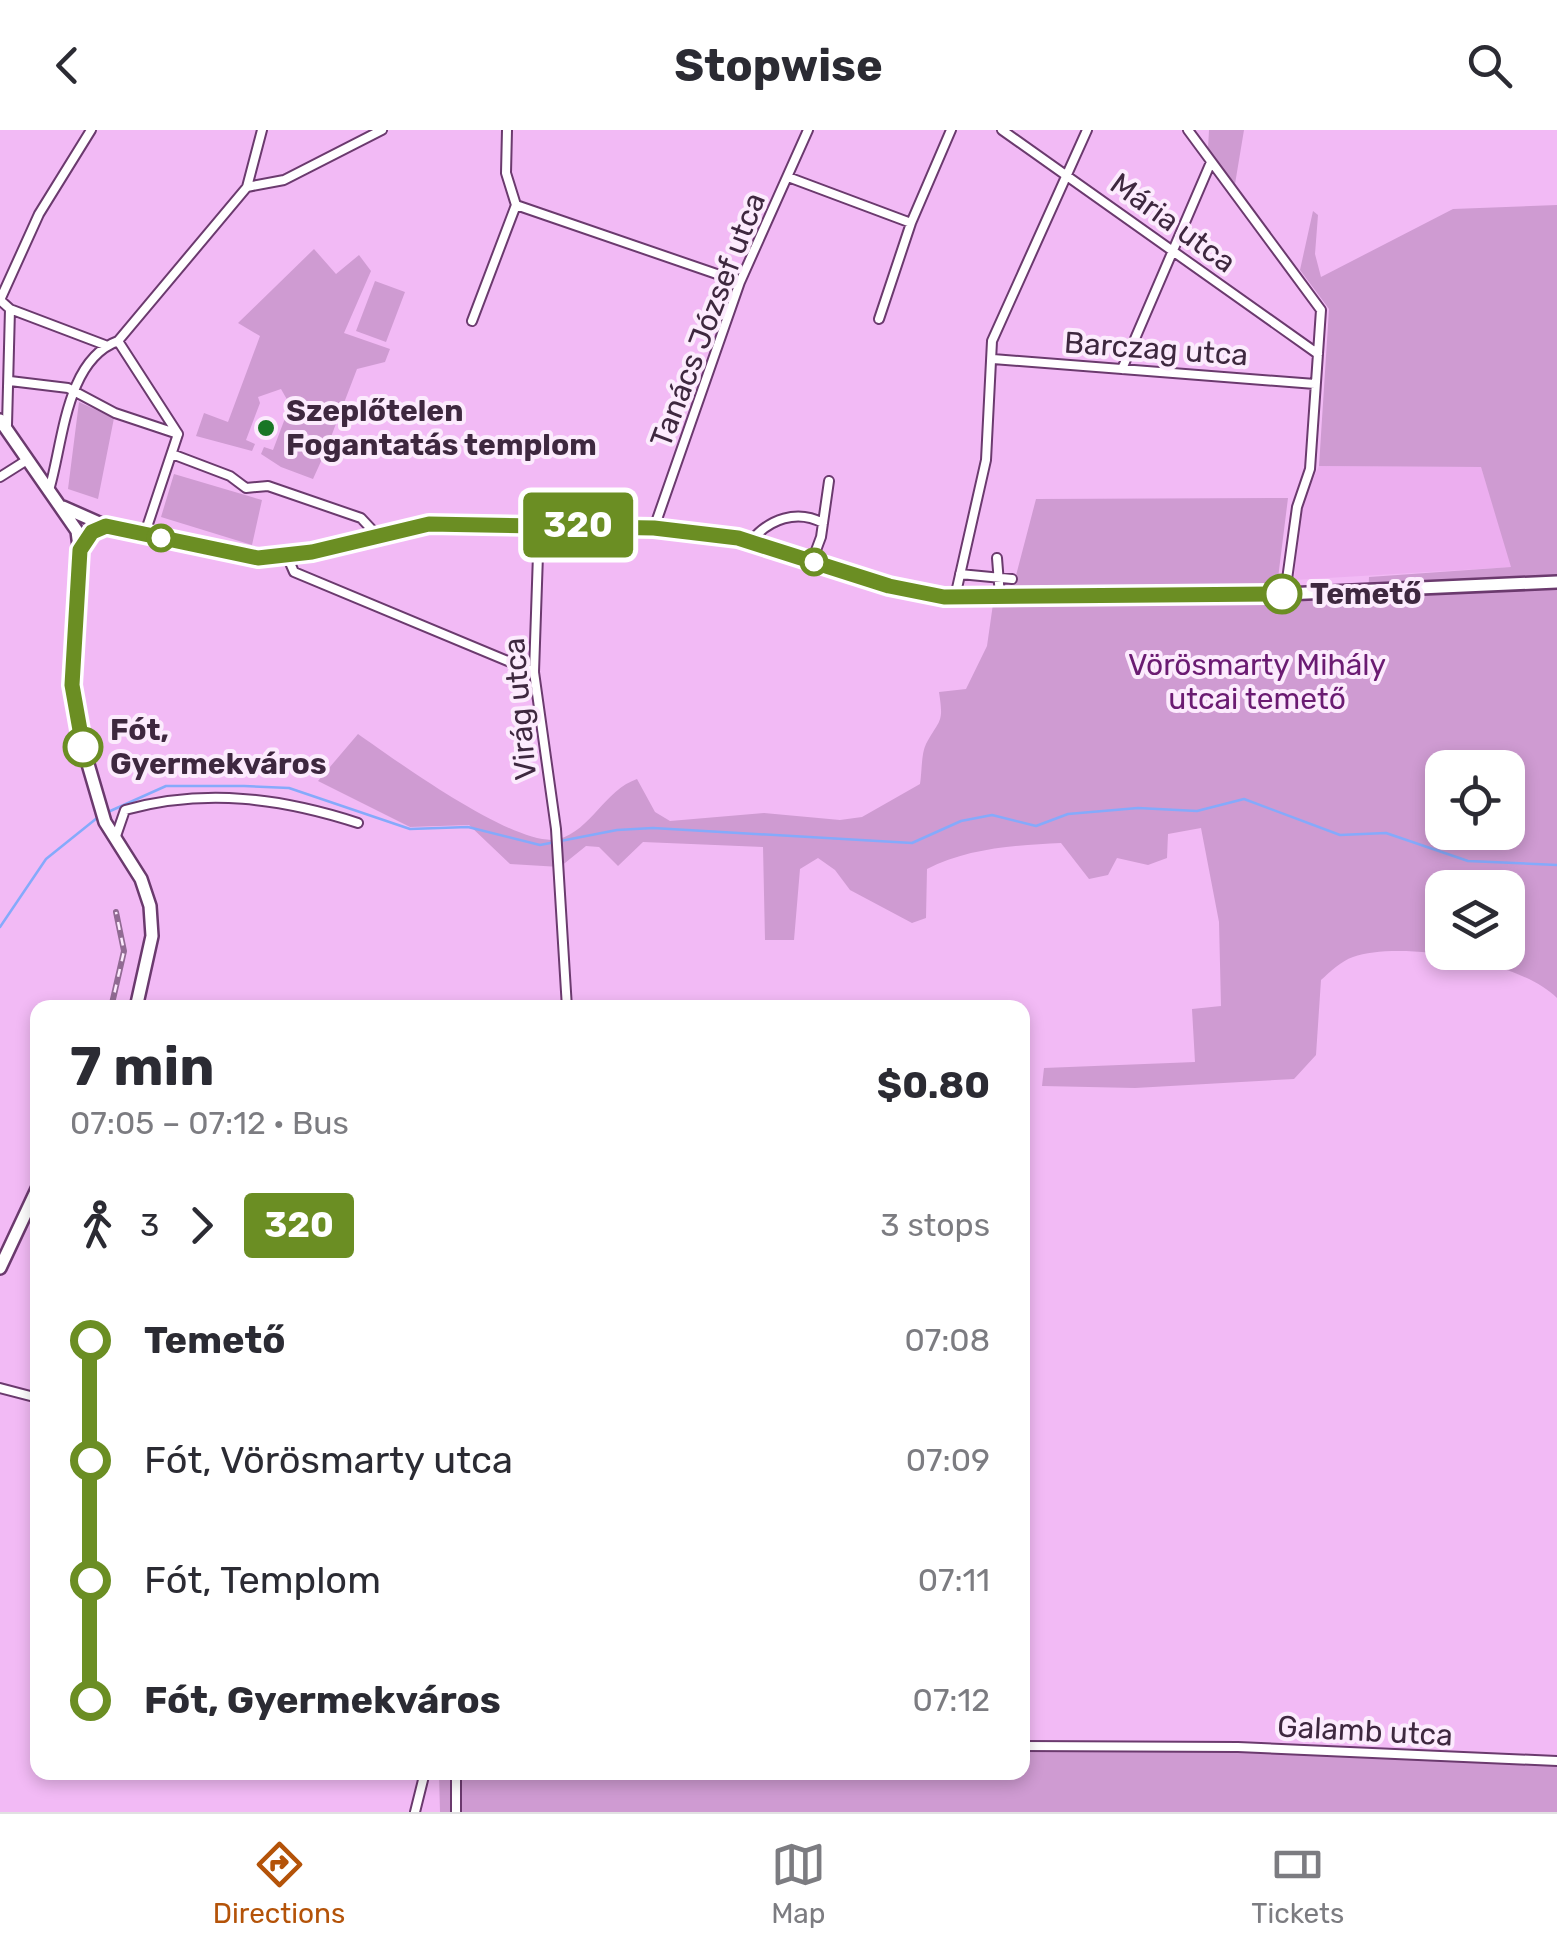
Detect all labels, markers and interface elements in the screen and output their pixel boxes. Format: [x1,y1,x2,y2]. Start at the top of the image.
icon: back [40,38,95,93]
icon: search [1462,38,1517,93]
text: Stopwise [674,39,883,92]
street label: Mária utca [1103,166,1243,280]
street label: Tanács József utca [643,188,773,452]
street label: Barczag utca [1063,325,1249,373]
place label: Szeplőtelen Fogantatás templom [286,393,597,463]
marker: Szeplőtelen Fogantatás templom [255,417,277,439]
line badge: 320 [520,492,636,558]
text: 320 [543,504,613,546]
unlabelled marker [148,525,174,551]
unlabelled marker [801,549,827,575]
marker: Temető [1263,575,1301,613]
place label: Temető [1310,576,1422,612]
street label: Virág utca [496,636,544,782]
park label: Vörösmarty Mihály utcai temető [1128,647,1386,717]
place label: Fót, Gyermekváros [110,712,326,782]
marker: Fót, Gyermekváros [64,728,102,766]
map controls [1425,750,1525,970]
button: locate [1425,750,1525,850]
button: layers [1425,870,1525,970]
text: 7 min [70,1034,215,1099]
text: $0.80 [877,1062,990,1108]
text: 07:05 – 07:12 · Bus [70,1104,349,1142]
icon: walk [70,1198,125,1253]
icon: forward [174,1198,229,1253]
text: 320 [264,1204,334,1246]
text: 3 [140,1206,159,1244]
text: 3 stops [880,1206,990,1244]
text: Temető [144,1317,285,1363]
text: 07:08 [904,1321,990,1359]
text: Fót, Vörösmarty utca [144,1437,513,1483]
text: 07:09 [906,1441,990,1479]
text: Fót, Templom [144,1557,381,1603]
text: 07:11 [918,1561,990,1599]
text: Fót, Gyermekváros [144,1677,501,1723]
text: 07:12 [913,1681,990,1719]
street label: Galamb utca [1276,1708,1454,1754]
tab: Directions [213,1837,345,1930]
tab: Map [771,1837,826,1930]
tab: Tickets [1251,1837,1344,1930]

